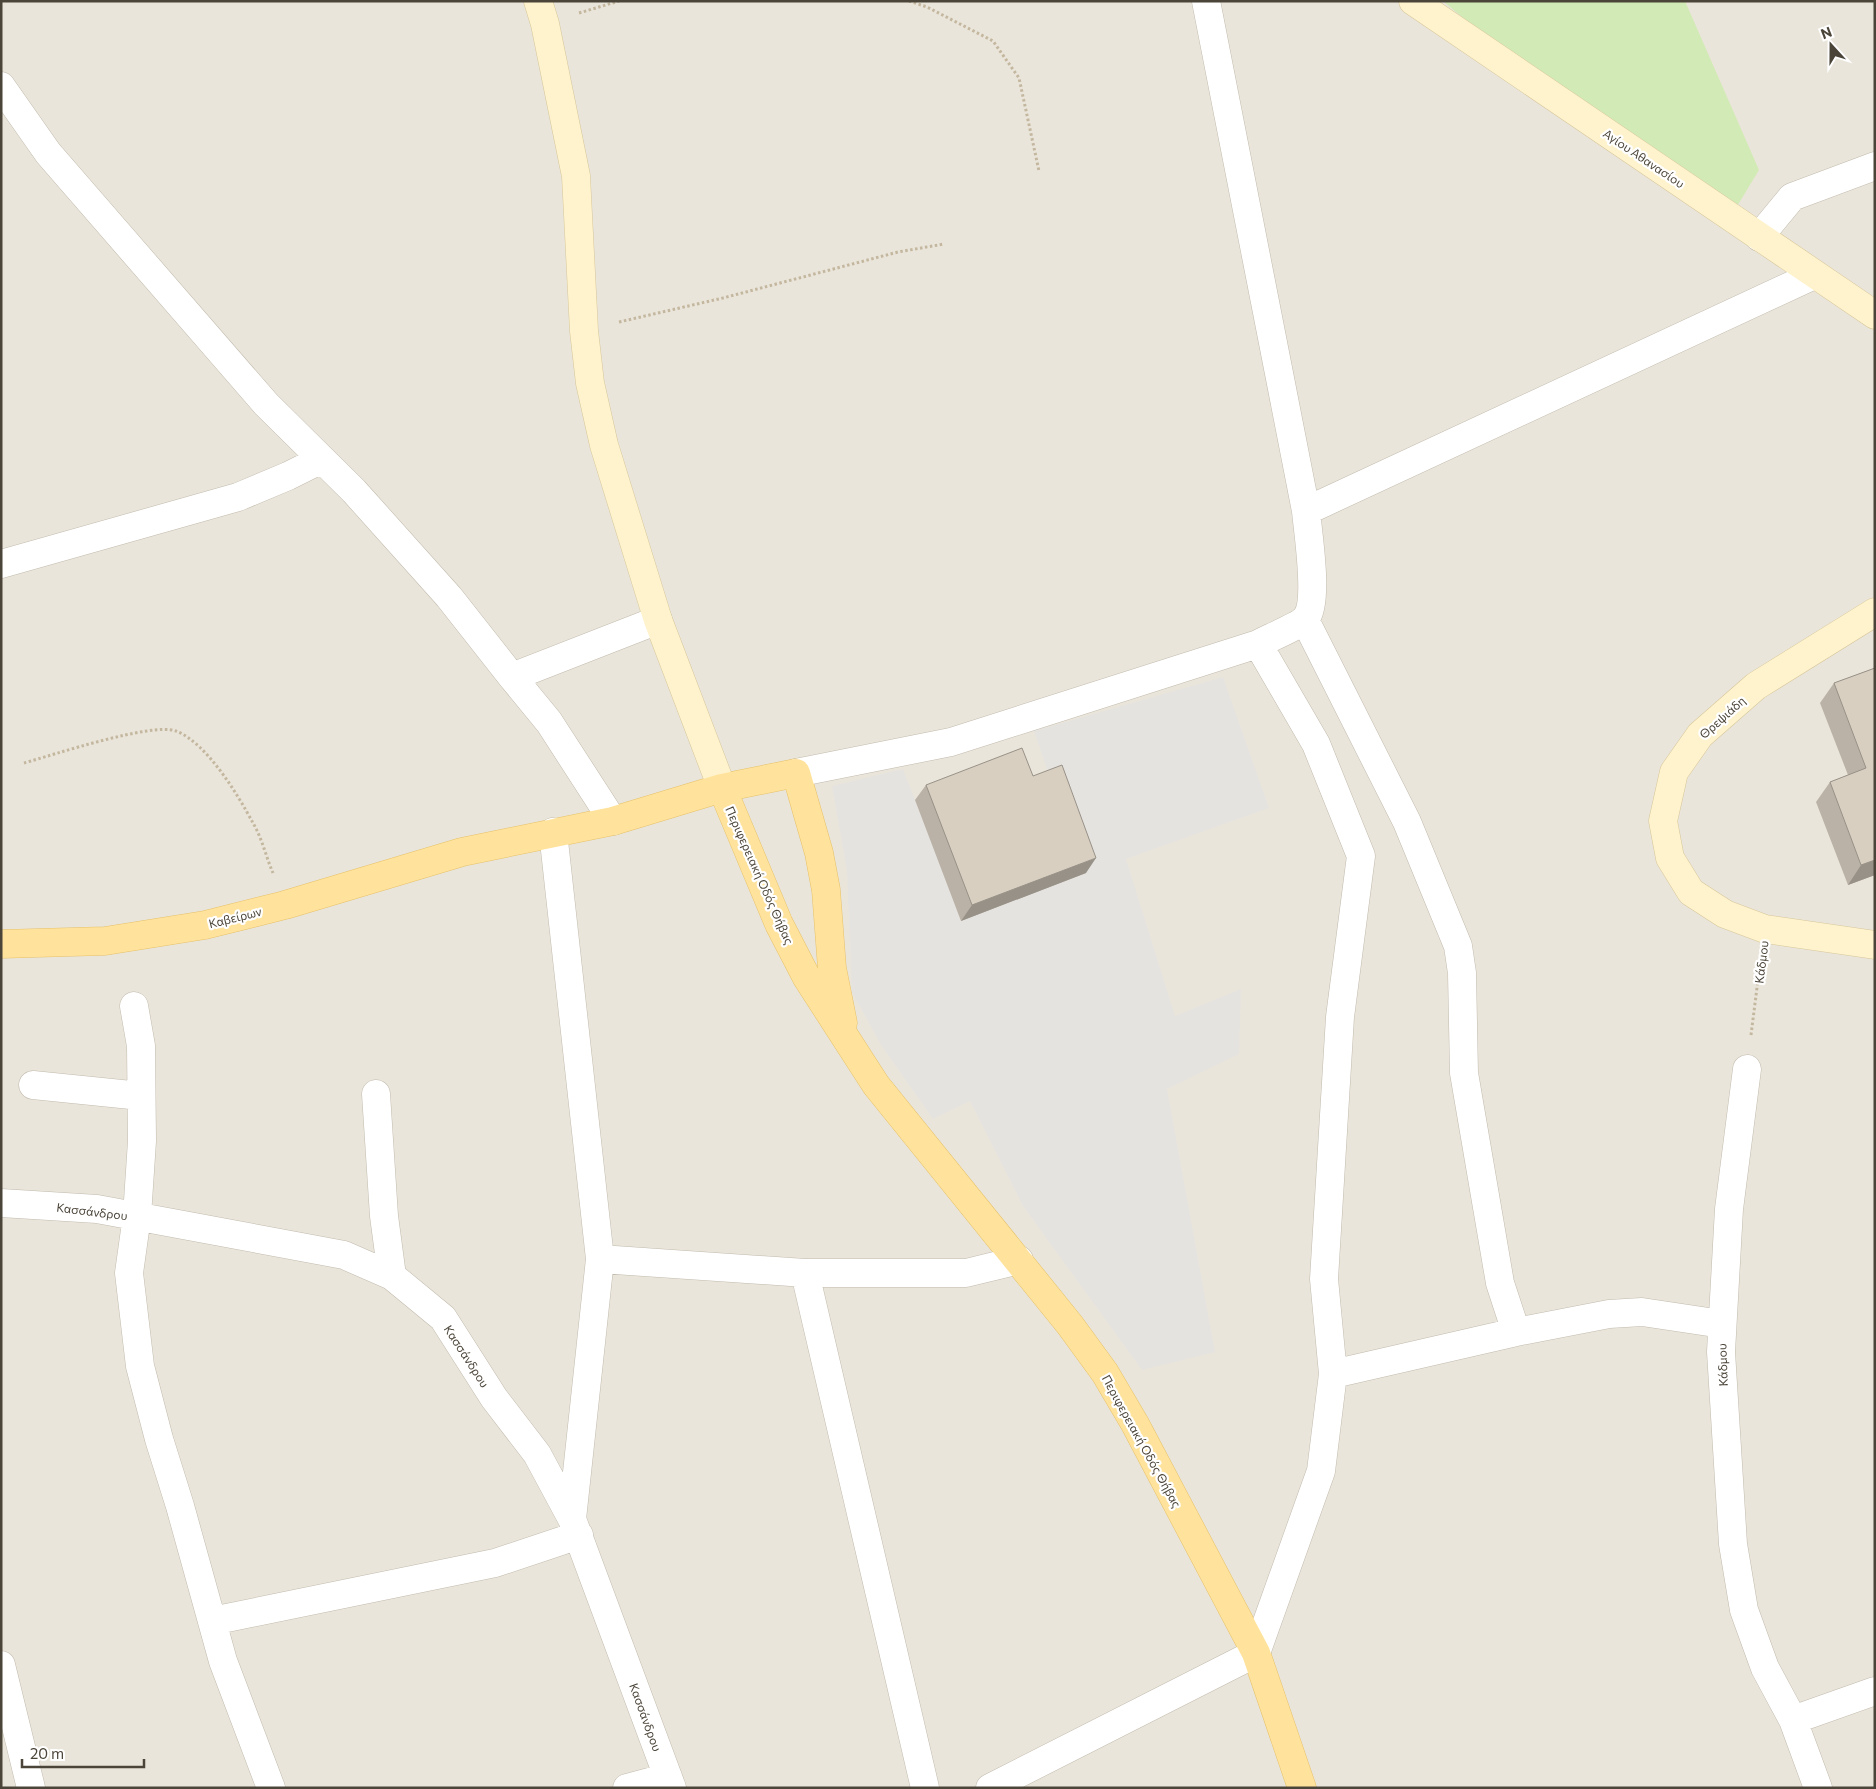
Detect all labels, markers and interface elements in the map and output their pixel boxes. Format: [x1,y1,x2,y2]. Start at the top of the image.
north arrow [1806,20,1856,70]
text: N [1818,23,1834,42]
street label: Αγίου Αθανασίου [1601,126,1687,190]
street label: Θρεψιάδη [1696,693,1748,741]
street label: Περιφερειακή Οδός Θήβας [723,804,797,946]
street label: Καβείρων [207,904,263,930]
street label: Κάδμου [1751,940,1771,984]
street label: Κασσάνδρου [56,1200,129,1222]
street label: Κασσάνδρου [442,1322,492,1390]
street label: Κάδμου [1714,1343,1730,1387]
street label: Περιφερειακή Οδός Θήβας [1100,1372,1184,1510]
street label: Κασσάνδρου [627,1681,665,1753]
scale bar [22,1736,145,1768]
text: 20 m [30,1744,64,1762]

